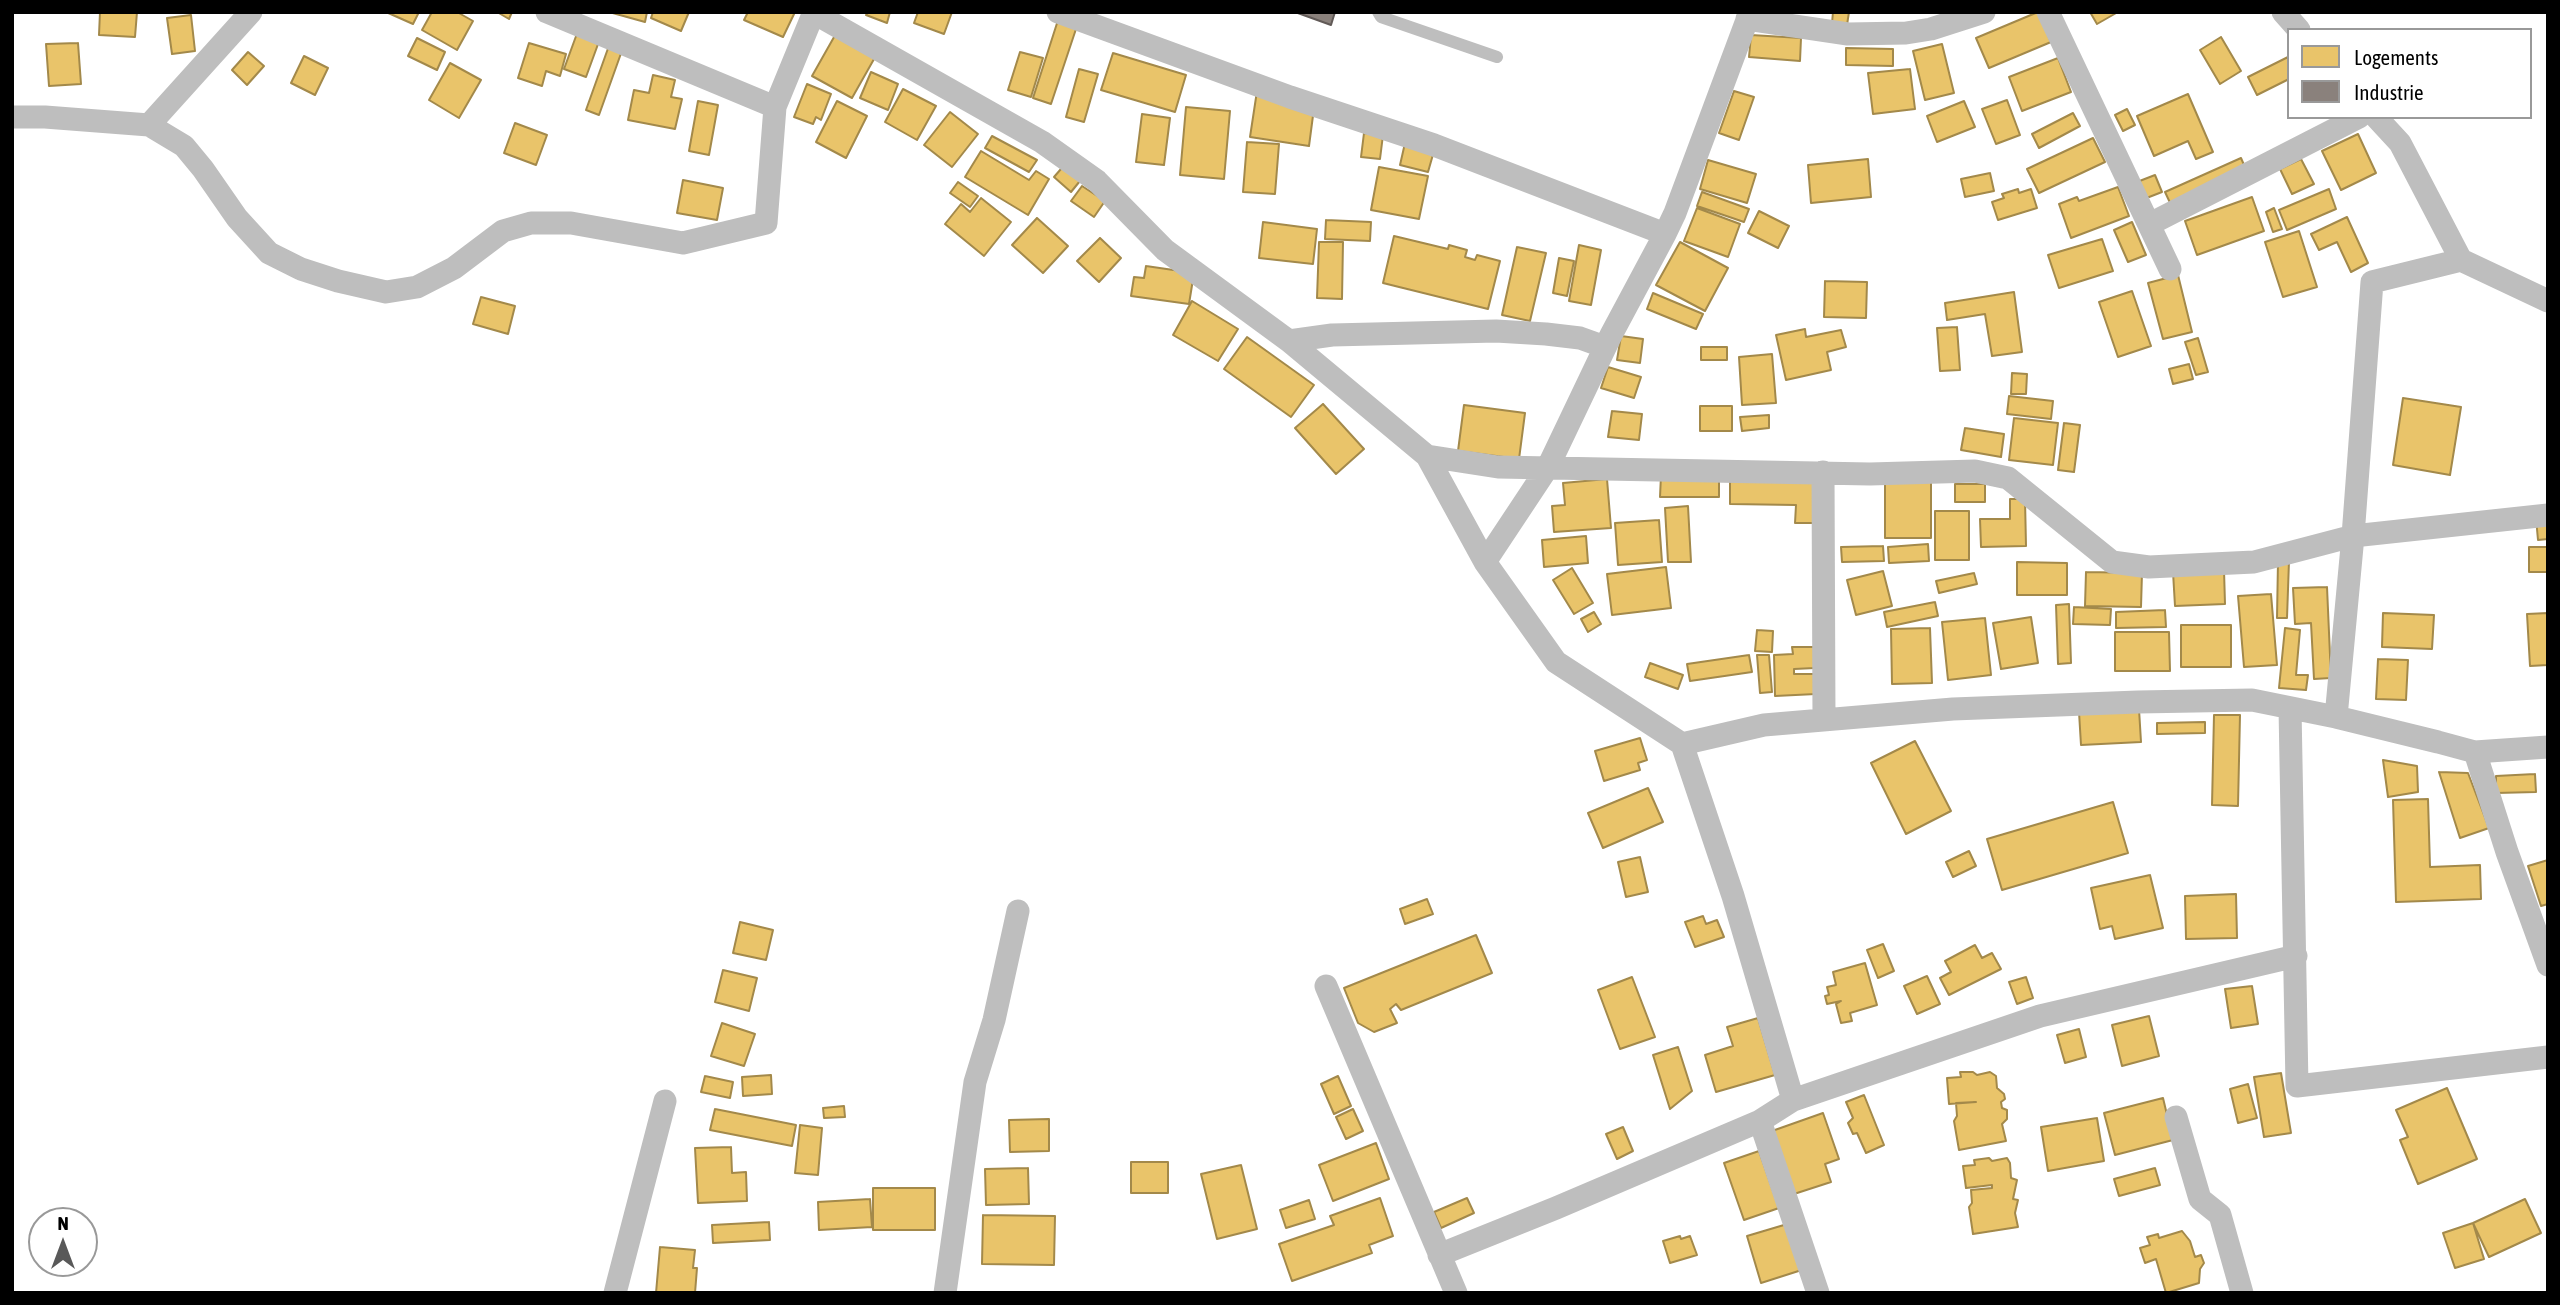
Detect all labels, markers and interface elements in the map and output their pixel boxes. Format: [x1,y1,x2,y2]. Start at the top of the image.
legend [2287,28,2532,119]
text: Logements [2354,45,2438,69]
text: Industrie [2354,80,2424,104]
north arrow [28,1207,98,1277]
text: N [57,1212,69,1234]

